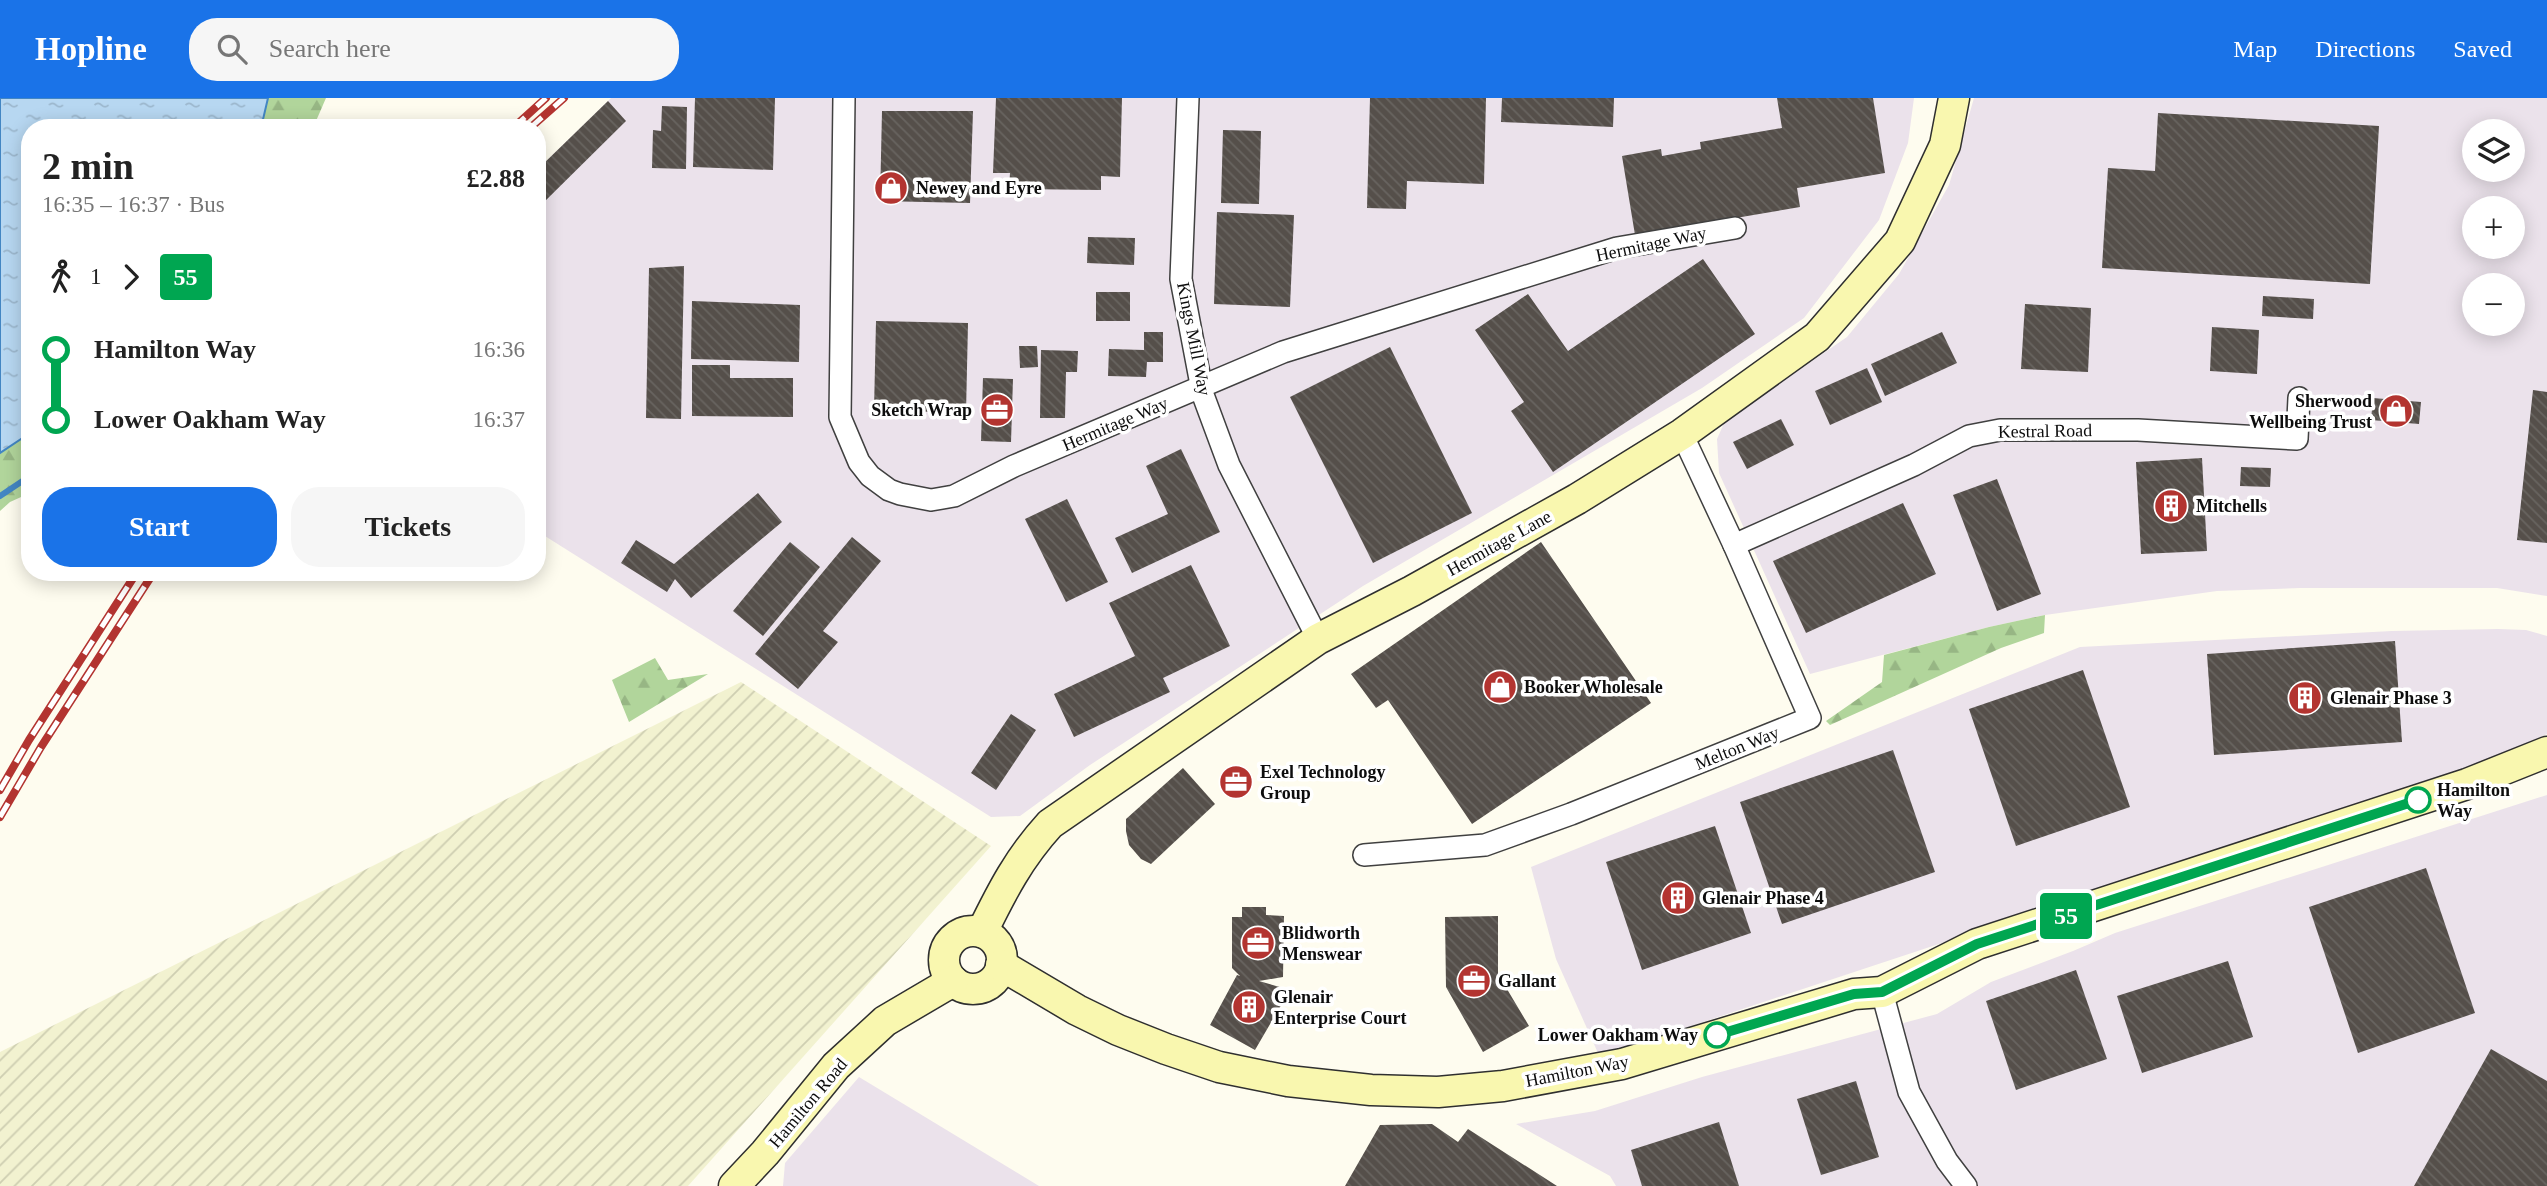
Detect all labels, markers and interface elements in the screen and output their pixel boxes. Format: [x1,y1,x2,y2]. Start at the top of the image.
search box [189,18,679,81]
icon: search [213,30,251,68]
text: Hopline [35,31,147,67]
text: Search here [269,34,391,63]
text: Map [2233,36,2277,62]
text: Directions [2315,36,2415,62]
text: Saved [2453,36,2512,62]
map controls [2462,119,2525,336]
button: layers [2462,119,2525,182]
text: 2 min [42,145,134,187]
text: £2.88 [467,164,525,193]
shop icon: Newey and Eyre [872,169,910,207]
place label: Newey and Eyre [916,178,1042,198]
text: 16:35 – 16:37 · Bus [42,192,225,217]
button: + [2462,196,2525,259]
street label: Hermitage Way [1594,223,1708,265]
icon: walk [42,258,80,296]
icon: forward [112,258,150,296]
text: 1 [90,264,102,289]
text: 55 [174,264,198,290]
button: − [2462,273,2525,336]
street label: Kings Mill Way [1173,281,1215,397]
text: Hamilton Way [94,335,256,364]
text: 16:36 [473,337,525,362]
office icon: Sketch Wrap [978,391,1016,429]
place label: Sherwood Wellbeing Trust [2249,391,2372,432]
shop icon: Sherwood Wellbeing Trust [2377,392,2415,430]
street label: Hermitage Way [1059,393,1171,455]
place label: Sketch Wrap [871,400,972,420]
text: Lower Oakham Way [94,405,326,434]
text: 16:37 [473,407,525,432]
street label: Kestral Road [1998,420,2092,442]
button: Start [42,487,277,567]
button: Tickets [291,487,525,567]
building icon: Mitchells [2152,487,2190,525]
place label: Mitchells [2196,496,2267,516]
street label: Hermitage Lane [1443,506,1555,580]
shop icon: Booker Wholesale [1481,668,1519,706]
place label: Booker Wholesale [1524,677,1663,697]
building icon: Glenair Phase 3 [2286,679,2324,717]
place label: Glenair Phase 3 [2330,688,2452,708]
street label: Melton Way [1692,722,1782,774]
place label: Exel Technology Group [1260,762,1386,803]
office icon: Exel Technology Group [1217,763,1255,801]
place label: Hamilton Way [2437,780,2510,821]
marker: Hamilton Way [2405,787,2431,813]
building icon: Glenair Phase 4 [1659,879,1697,917]
place label: Glenair Phase 4 [1702,888,1824,908]
line badge: 55 [2035,893,2098,939]
text: 55 [2054,903,2078,929]
place label: Blidworth Menswear [1282,923,1362,964]
office icon: Blidworth Menswear [1239,924,1277,962]
office icon: Gallant [1455,962,1493,1000]
place label: Gallant [1498,971,1556,991]
place label: Glenair Enterprise Court [1274,987,1406,1028]
building icon: Glenair Enterprise Court [1230,988,1268,1026]
marker: Lower Oakham Way [1704,1022,1730,1048]
place label: Lower Oakham Way [1538,1025,1698,1045]
street label: Hamilton Way [1524,1051,1630,1091]
street label: Hamilton Road [765,1054,851,1152]

